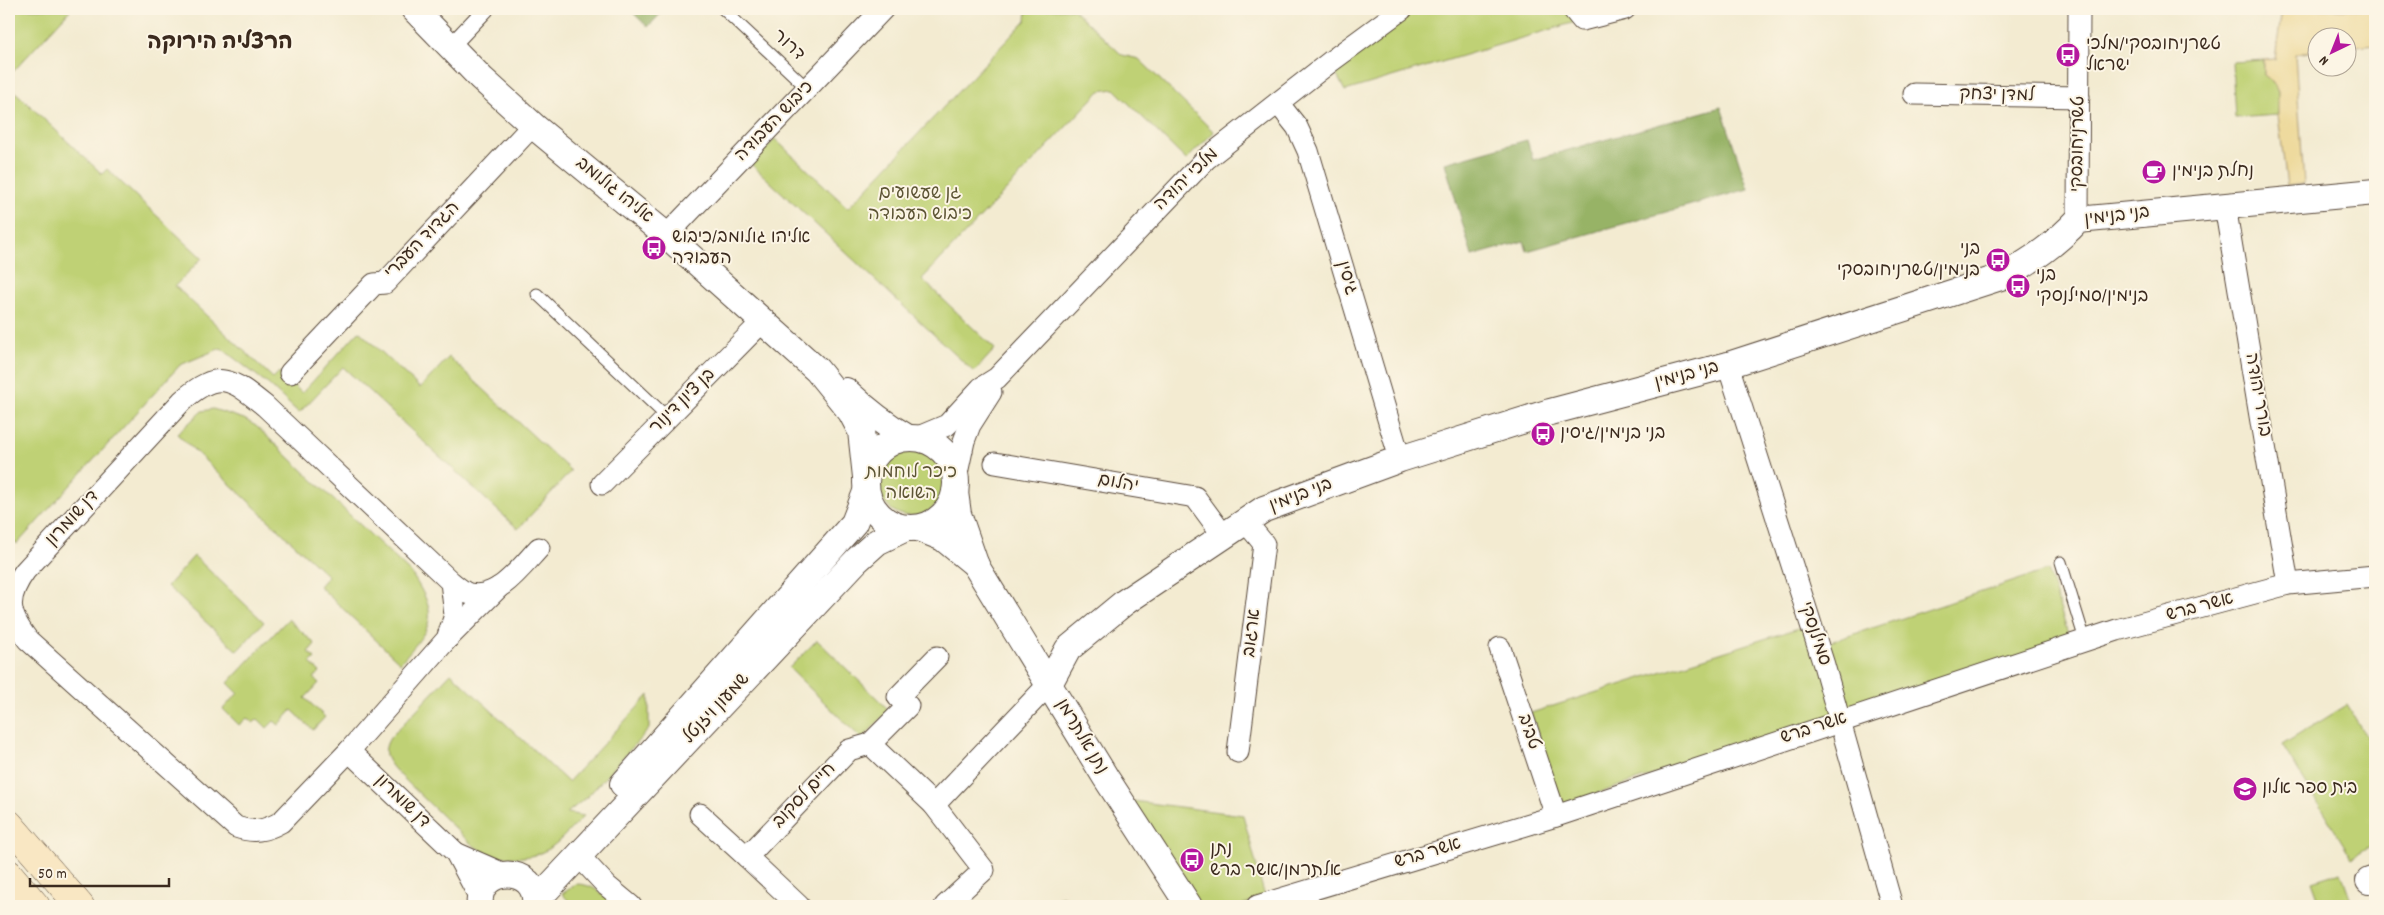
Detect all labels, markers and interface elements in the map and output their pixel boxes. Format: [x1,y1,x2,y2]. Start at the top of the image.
street label: דרור [766,24,810,68]
district label: הרצליה הירוקה [147,28,293,59]
north arrow [2306,28,2356,78]
place label: טשרניחובסקי/מלכי ישראל [2086,33,2221,79]
bus stop icon: טשרניחובסקי/מלכי ישראל [2055,42,2081,68]
text: N [2315,50,2334,70]
street label: כיבוש העבודה [730,76,820,168]
street label: למדן יצחק [1959,83,2036,109]
street label: טשרניחובסקי [2066,96,2092,192]
street label: מלכי יהודה [1149,143,1225,217]
street label: אליהו גולומב [570,152,658,230]
cafe icon: נחלת בנימין [2141,159,2167,185]
place label: נחלת בנימין [2172,160,2254,185]
park label: גן שעשועים כיבוש העבודה [868,182,972,228]
street label: הגדוד העברי [380,197,466,285]
street label: בני בנימין [2083,201,2151,233]
place label: אליהו גולומב/כיבוש העבודה [672,226,811,272]
bus stop icon: אליהו גולומב/כיבוש העבודה [641,235,667,261]
place label: בני בנימין/טשרניחובסקי [1837,238,1980,284]
bus stop icon: בני בנימין/טשרניחובסקי [1985,247,2011,273]
street label: גיסין [1329,258,1363,298]
place label: בני בנימין/סמילנסקי [2036,264,2148,310]
bus stop icon: בני בנימין/סמילנסקי [2005,273,2031,299]
street label: בורר יהודה [2237,351,2277,439]
street label: בני בנימין [1652,355,1722,397]
street label: בן ציון דינור [645,364,721,440]
bus stop icon: בני בנימין/גיסין [1530,421,1556,447]
place label: בני בנימין/גיסין [1560,422,1665,447]
park label: כיכר לוחמות השואה [864,461,957,507]
street label: יהלום [1096,468,1140,500]
street label: בני בנימין [1266,473,1336,519]
street label: דן שומרון [41,486,105,552]
street label: אשר ברש [2164,587,2236,629]
street label: סמילנסקי [1792,599,1836,669]
street label: ארגוב [1238,607,1268,659]
street label: שמעון ויזנטל [678,668,757,750]
street label: נתן אלתרמן [1049,695,1113,779]
street label: אשר ברש [1778,707,1850,751]
street label: טביב [1510,711,1546,753]
street label: חיים לסקוב [768,758,842,834]
street label: דן שומרון [369,769,435,835]
school or university icon: בית ספר אלון [2232,776,2258,802]
place label: בית ספר אלון [2262,777,2357,802]
street label: אשר ברש [1392,832,1464,876]
place label: נתן אלתרמן/אשר ברש [1210,838,1341,884]
bus stop icon: נתן אלתרמן/אשר ברש [1179,847,1205,873]
scale bar [30,855,169,887]
text: 50 m [38,864,67,886]

